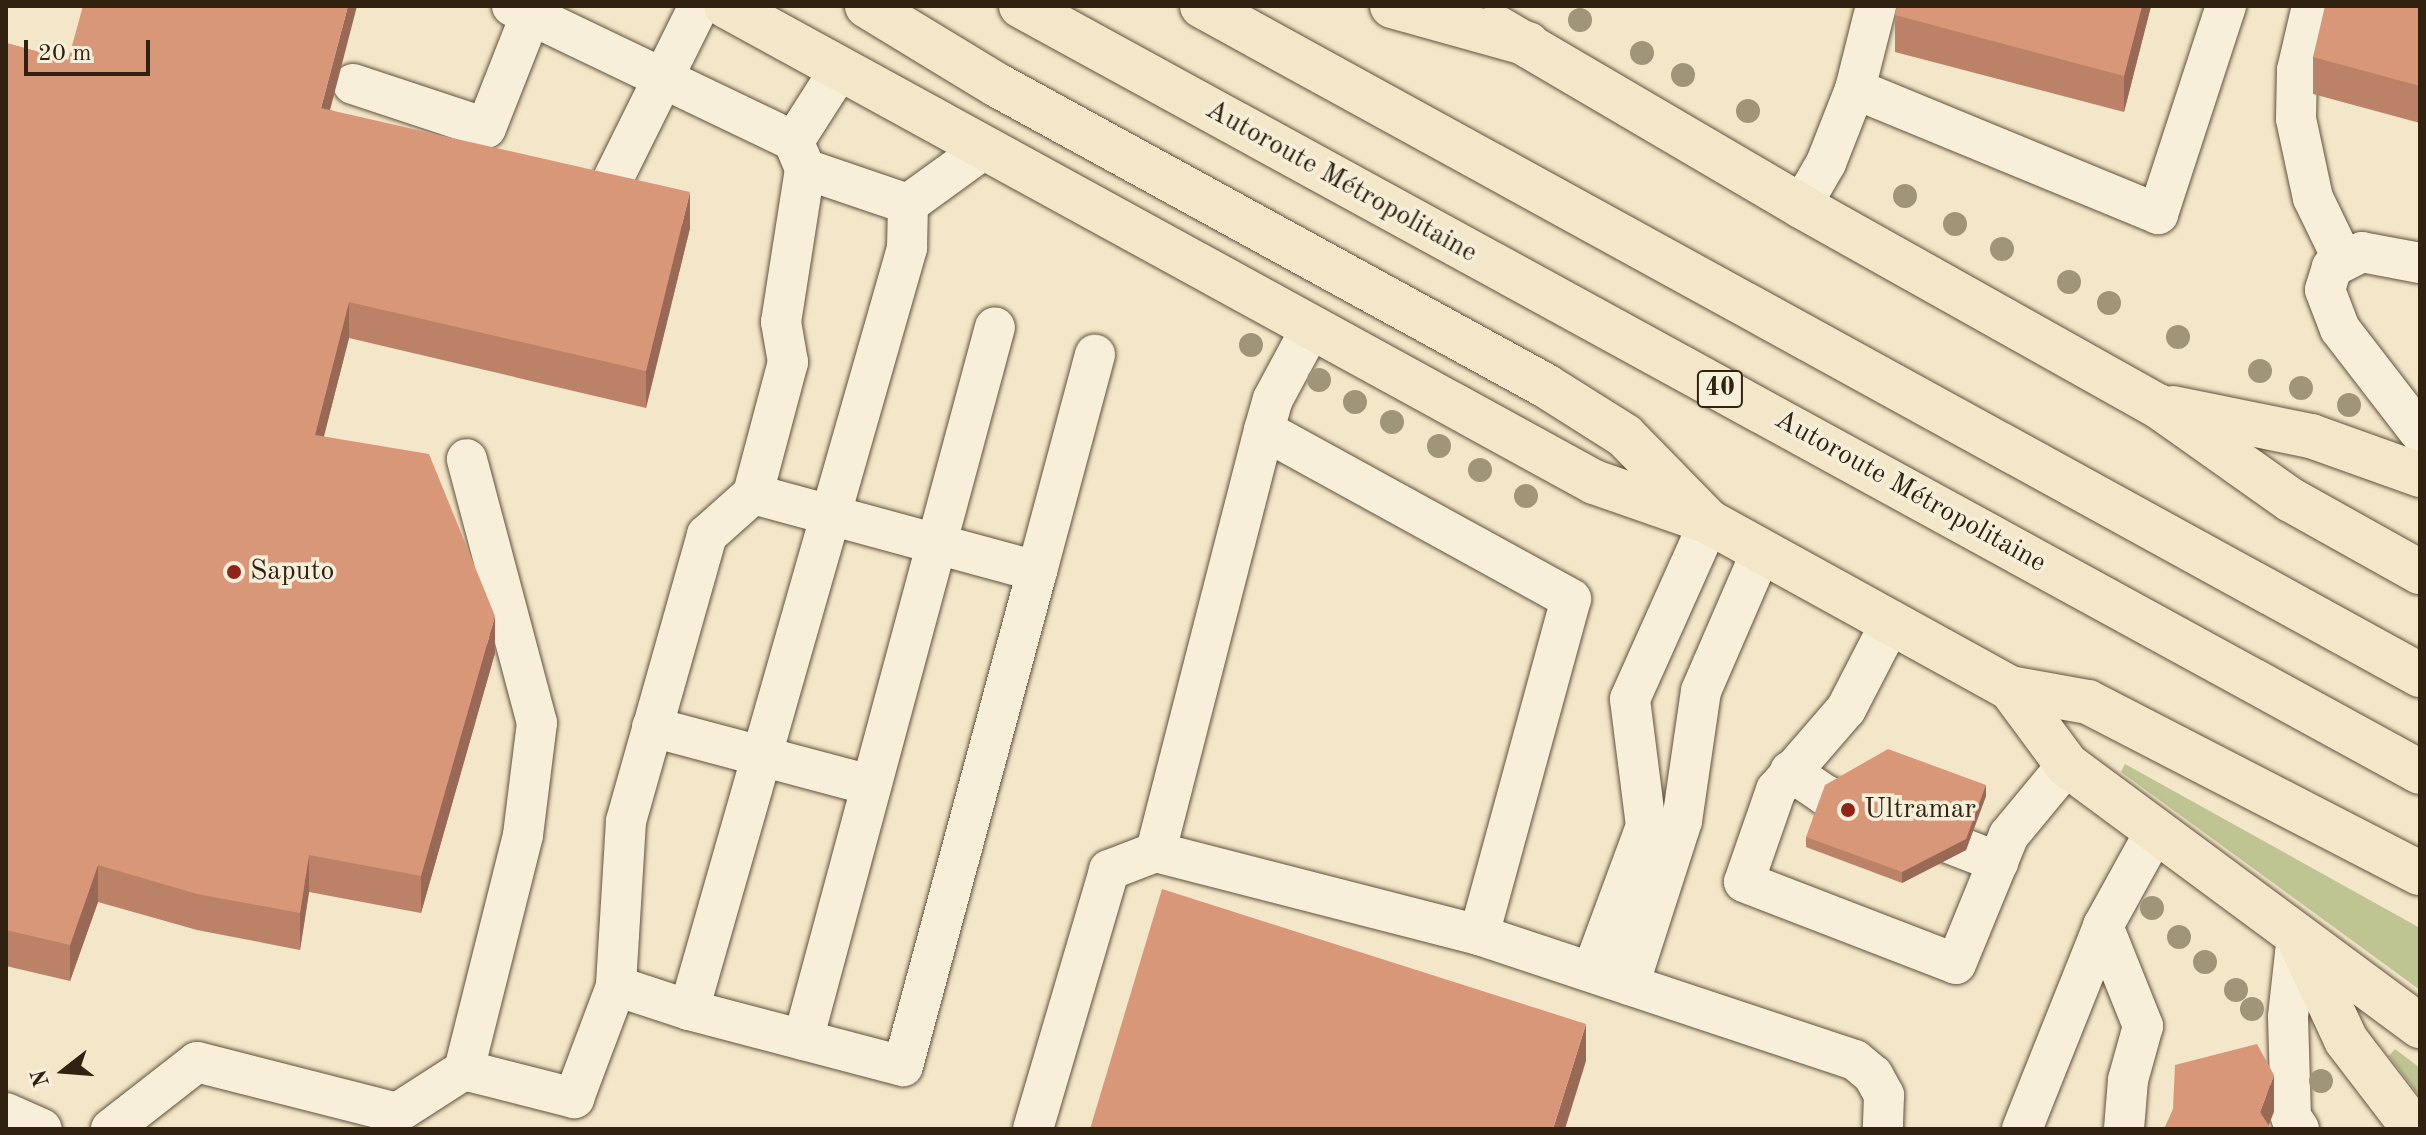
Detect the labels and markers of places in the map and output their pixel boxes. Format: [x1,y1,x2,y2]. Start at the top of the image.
place label: Saputo [250,555,334,589]
marker: Saputo [225,563,243,581]
place label: Ultramar [1864,793,1976,827]
marker: Ultramar [1839,801,1857,819]

